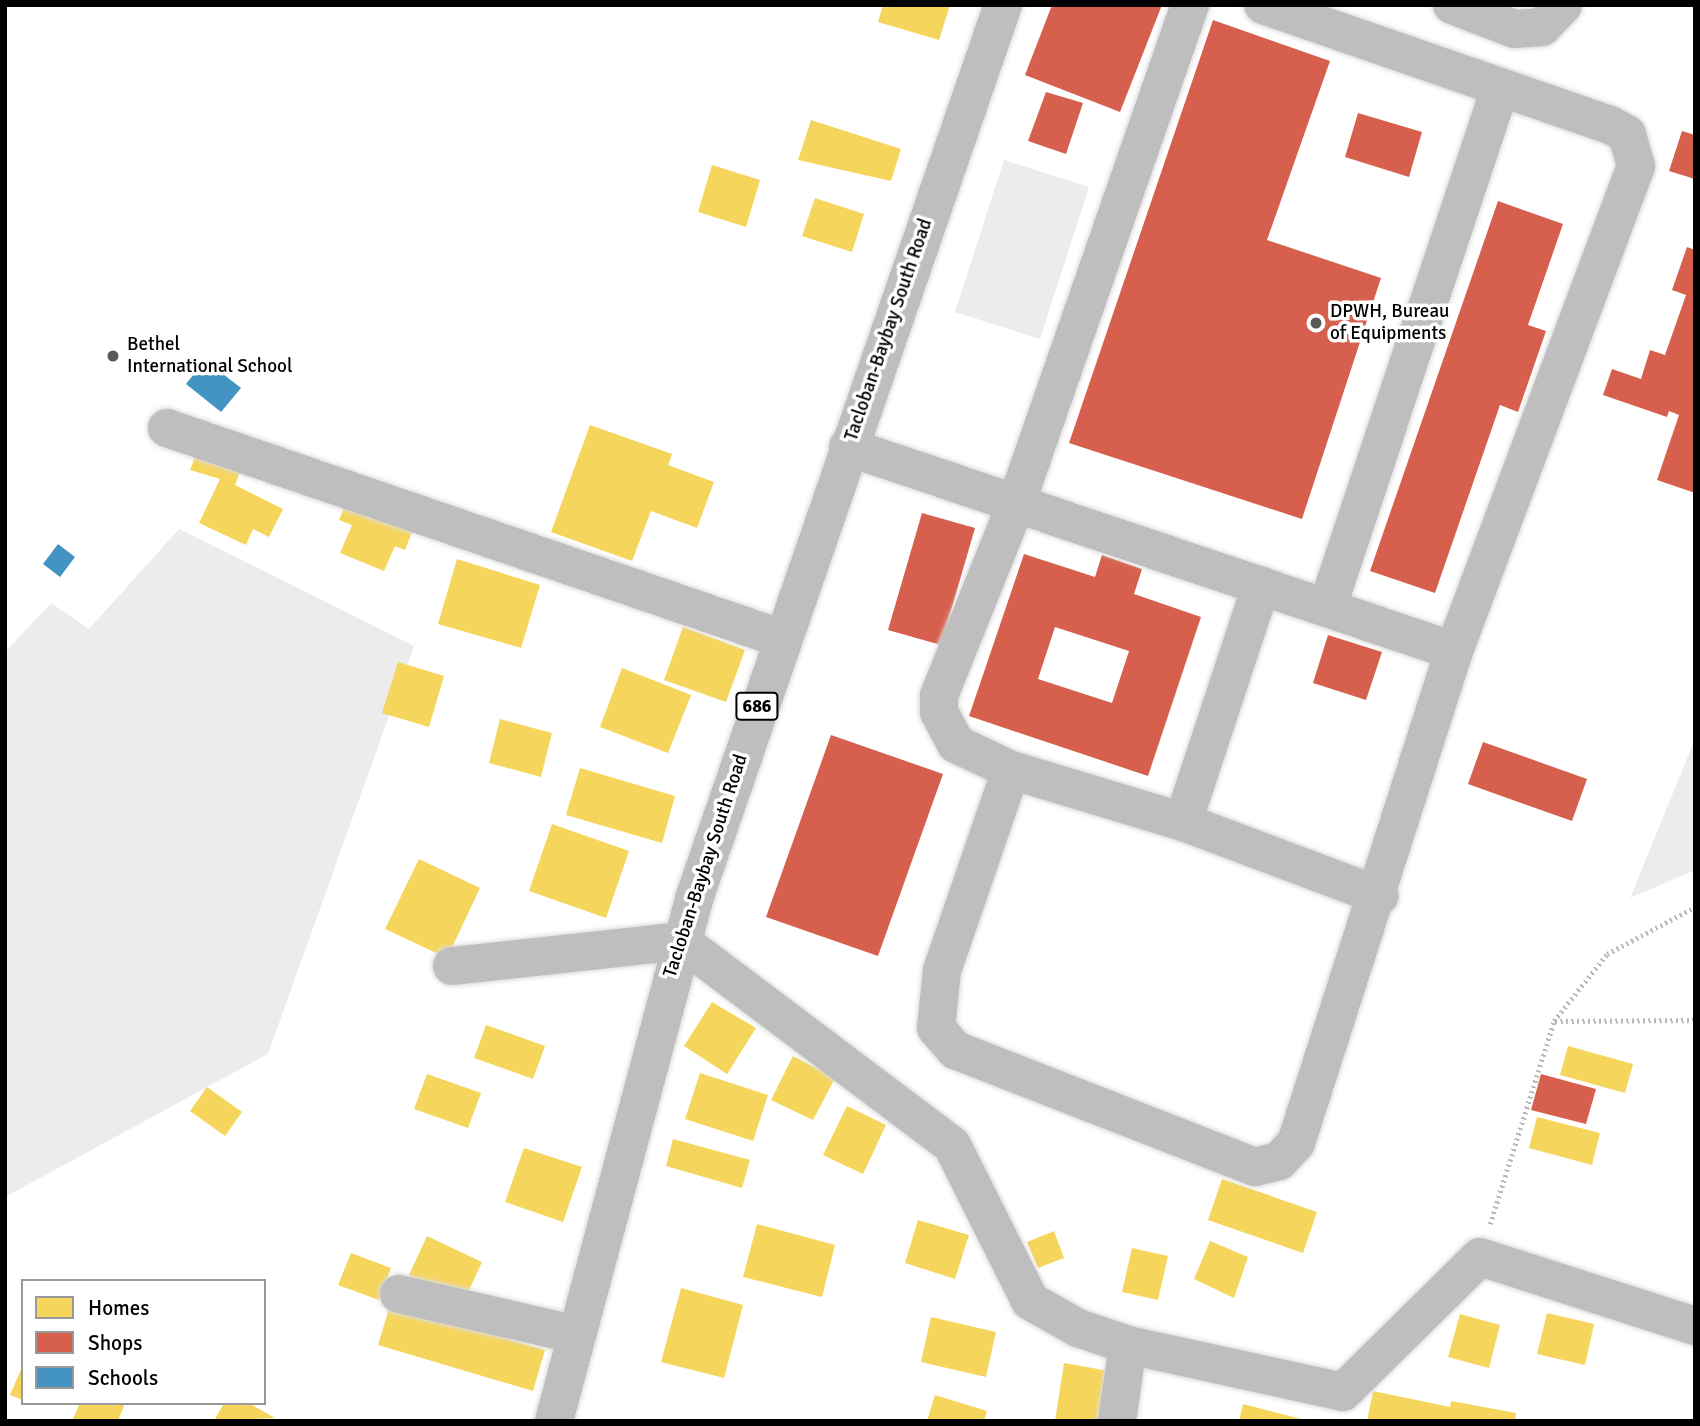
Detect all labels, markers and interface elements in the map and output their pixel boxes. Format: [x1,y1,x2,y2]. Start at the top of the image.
street label: Tacloban-Baybay South Road [840,216,938,444]
place label: DPWH, Bureau of Equipments [1330,301,1449,345]
marker: DPWH, Bureau of Equipments [1308,315,1324,331]
place label: Bethel International School [127,334,292,378]
marker: Bethel International School [105,348,121,364]
road number: 686 [734,692,780,720]
street label: Tacloban-Baybay South Road [659,752,753,980]
legend [21,1279,266,1405]
text: Homes [88,1295,150,1321]
text: Shops [88,1330,142,1356]
text: Schools [88,1365,158,1391]

